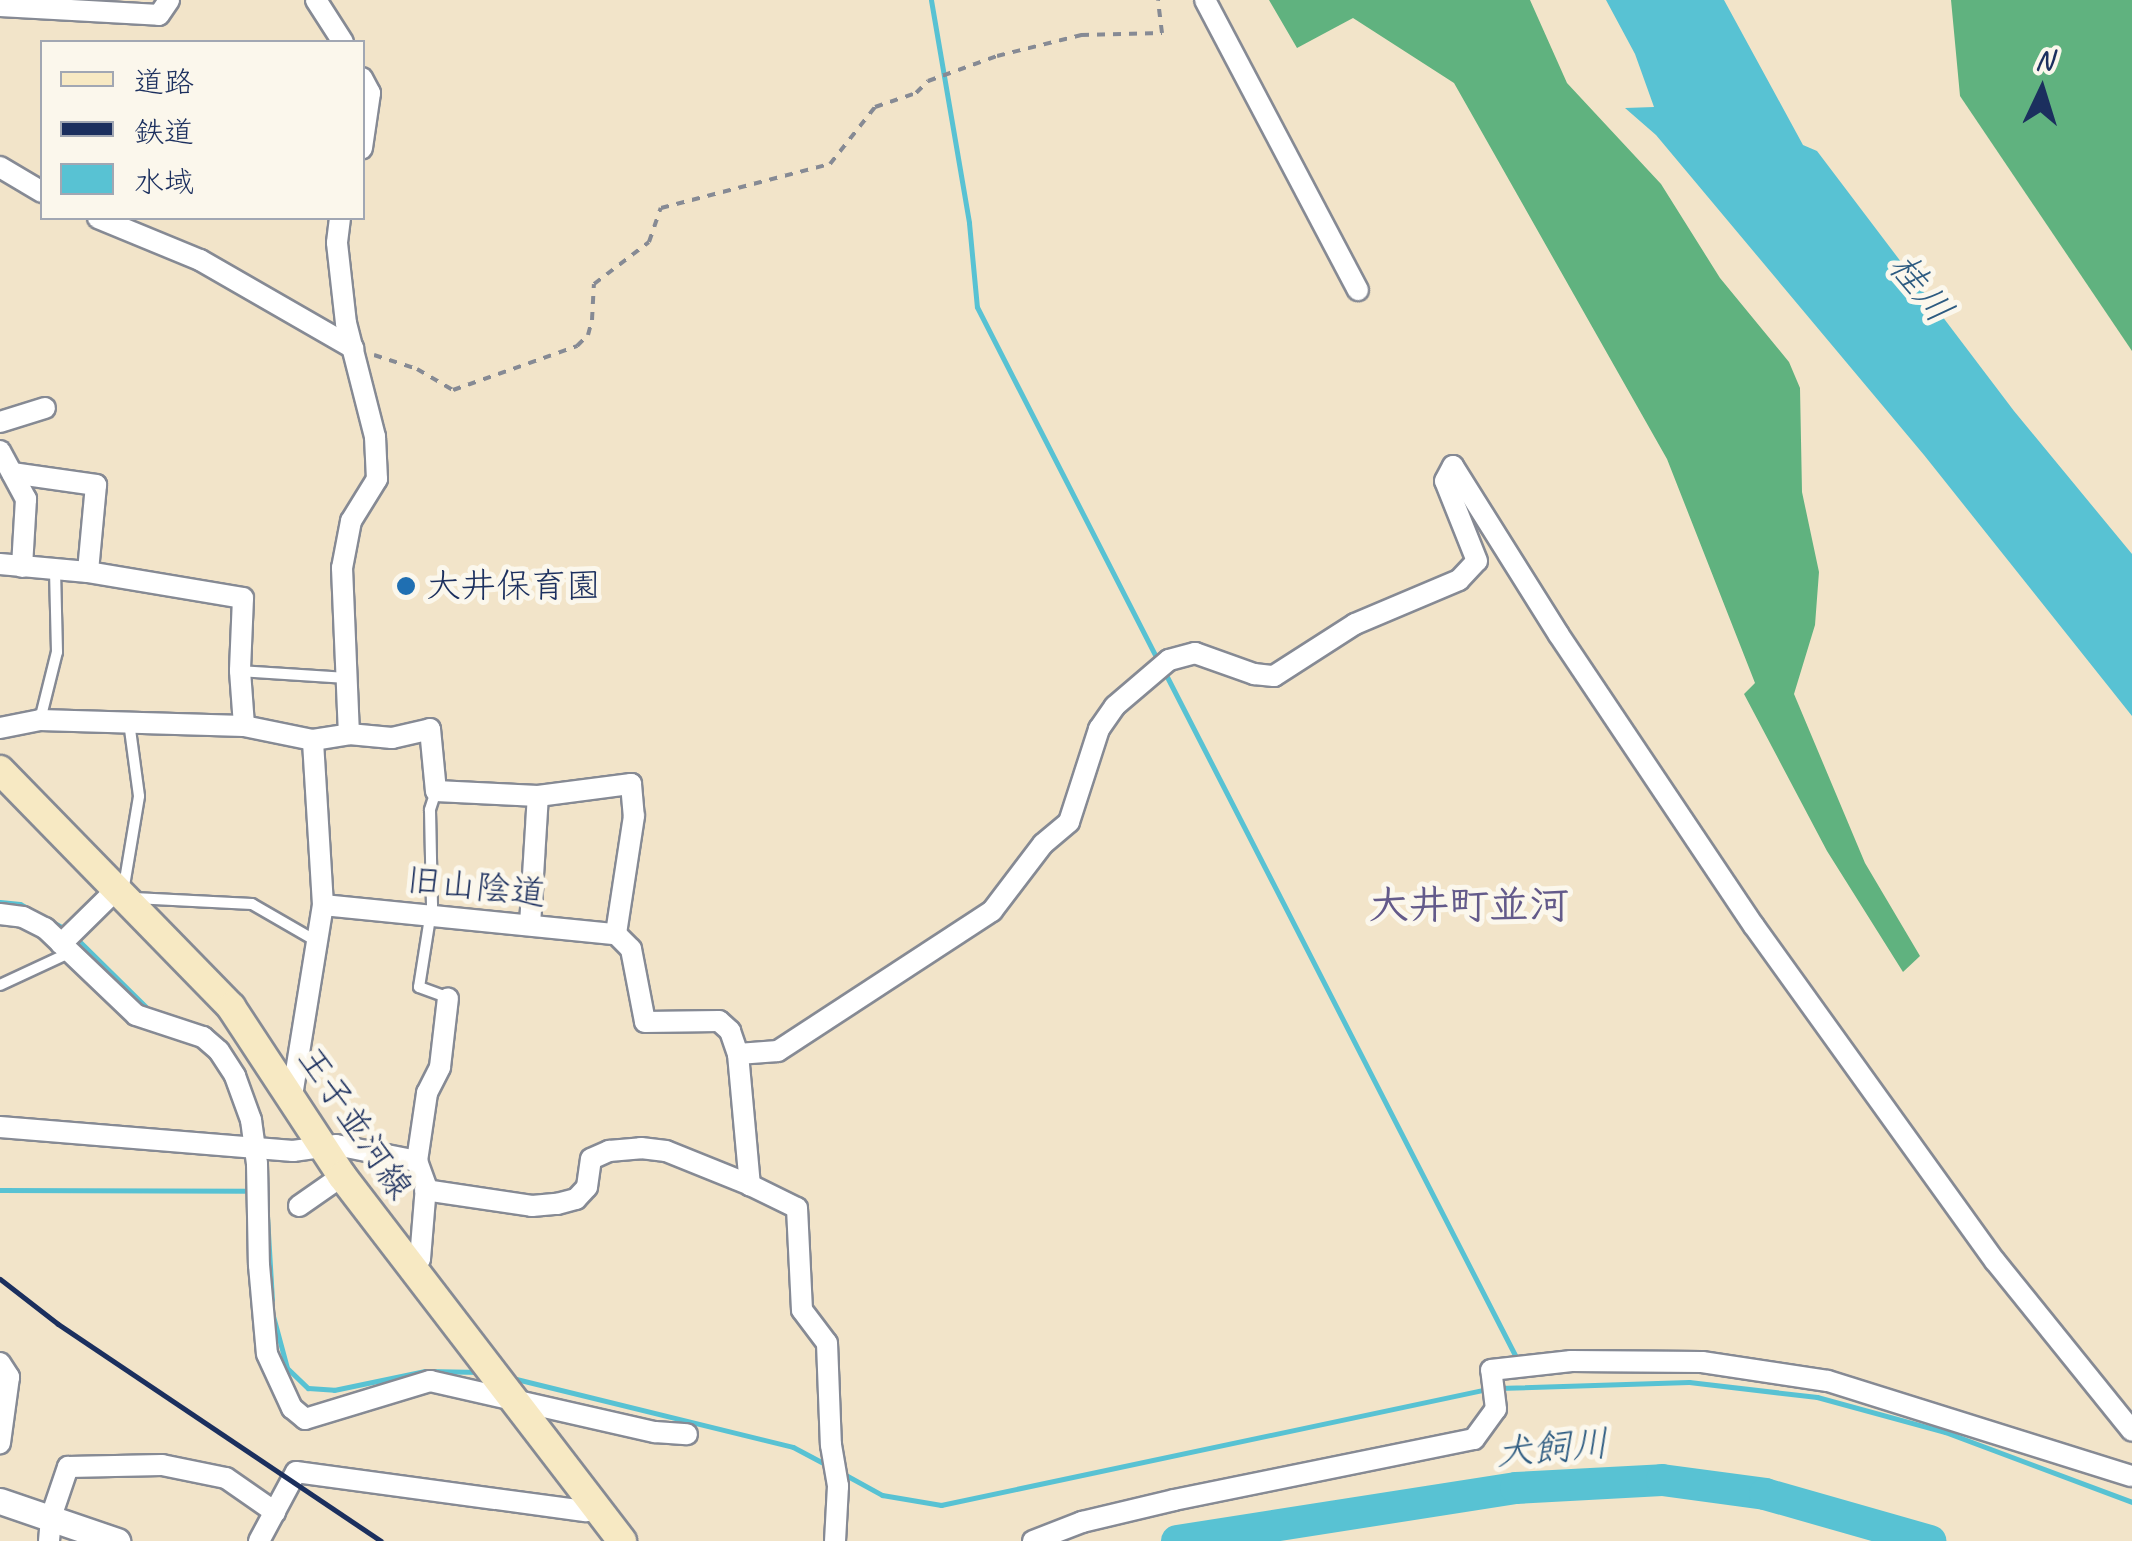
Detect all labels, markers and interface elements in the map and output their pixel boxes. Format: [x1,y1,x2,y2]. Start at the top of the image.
legend [40,40,365,220]
north arrow [1992,40,2092,140]
text: N [2034,42,2054,78]
text: 道路 [134,63,194,101]
text: 鉄道 [134,113,194,151]
text: 水域 [134,163,194,201]
water label: 桂川 [1879,244,1963,332]
place label: 大井保育園 [426,565,601,607]
marker: 大井保育園 [395,575,417,597]
street label: 旧山陰道 [404,859,548,915]
district label: 大井町並河 [1369,881,1569,929]
street label: 王子並河線 [289,1039,421,1207]
water label: 犬飼川 [1493,1420,1611,1476]

